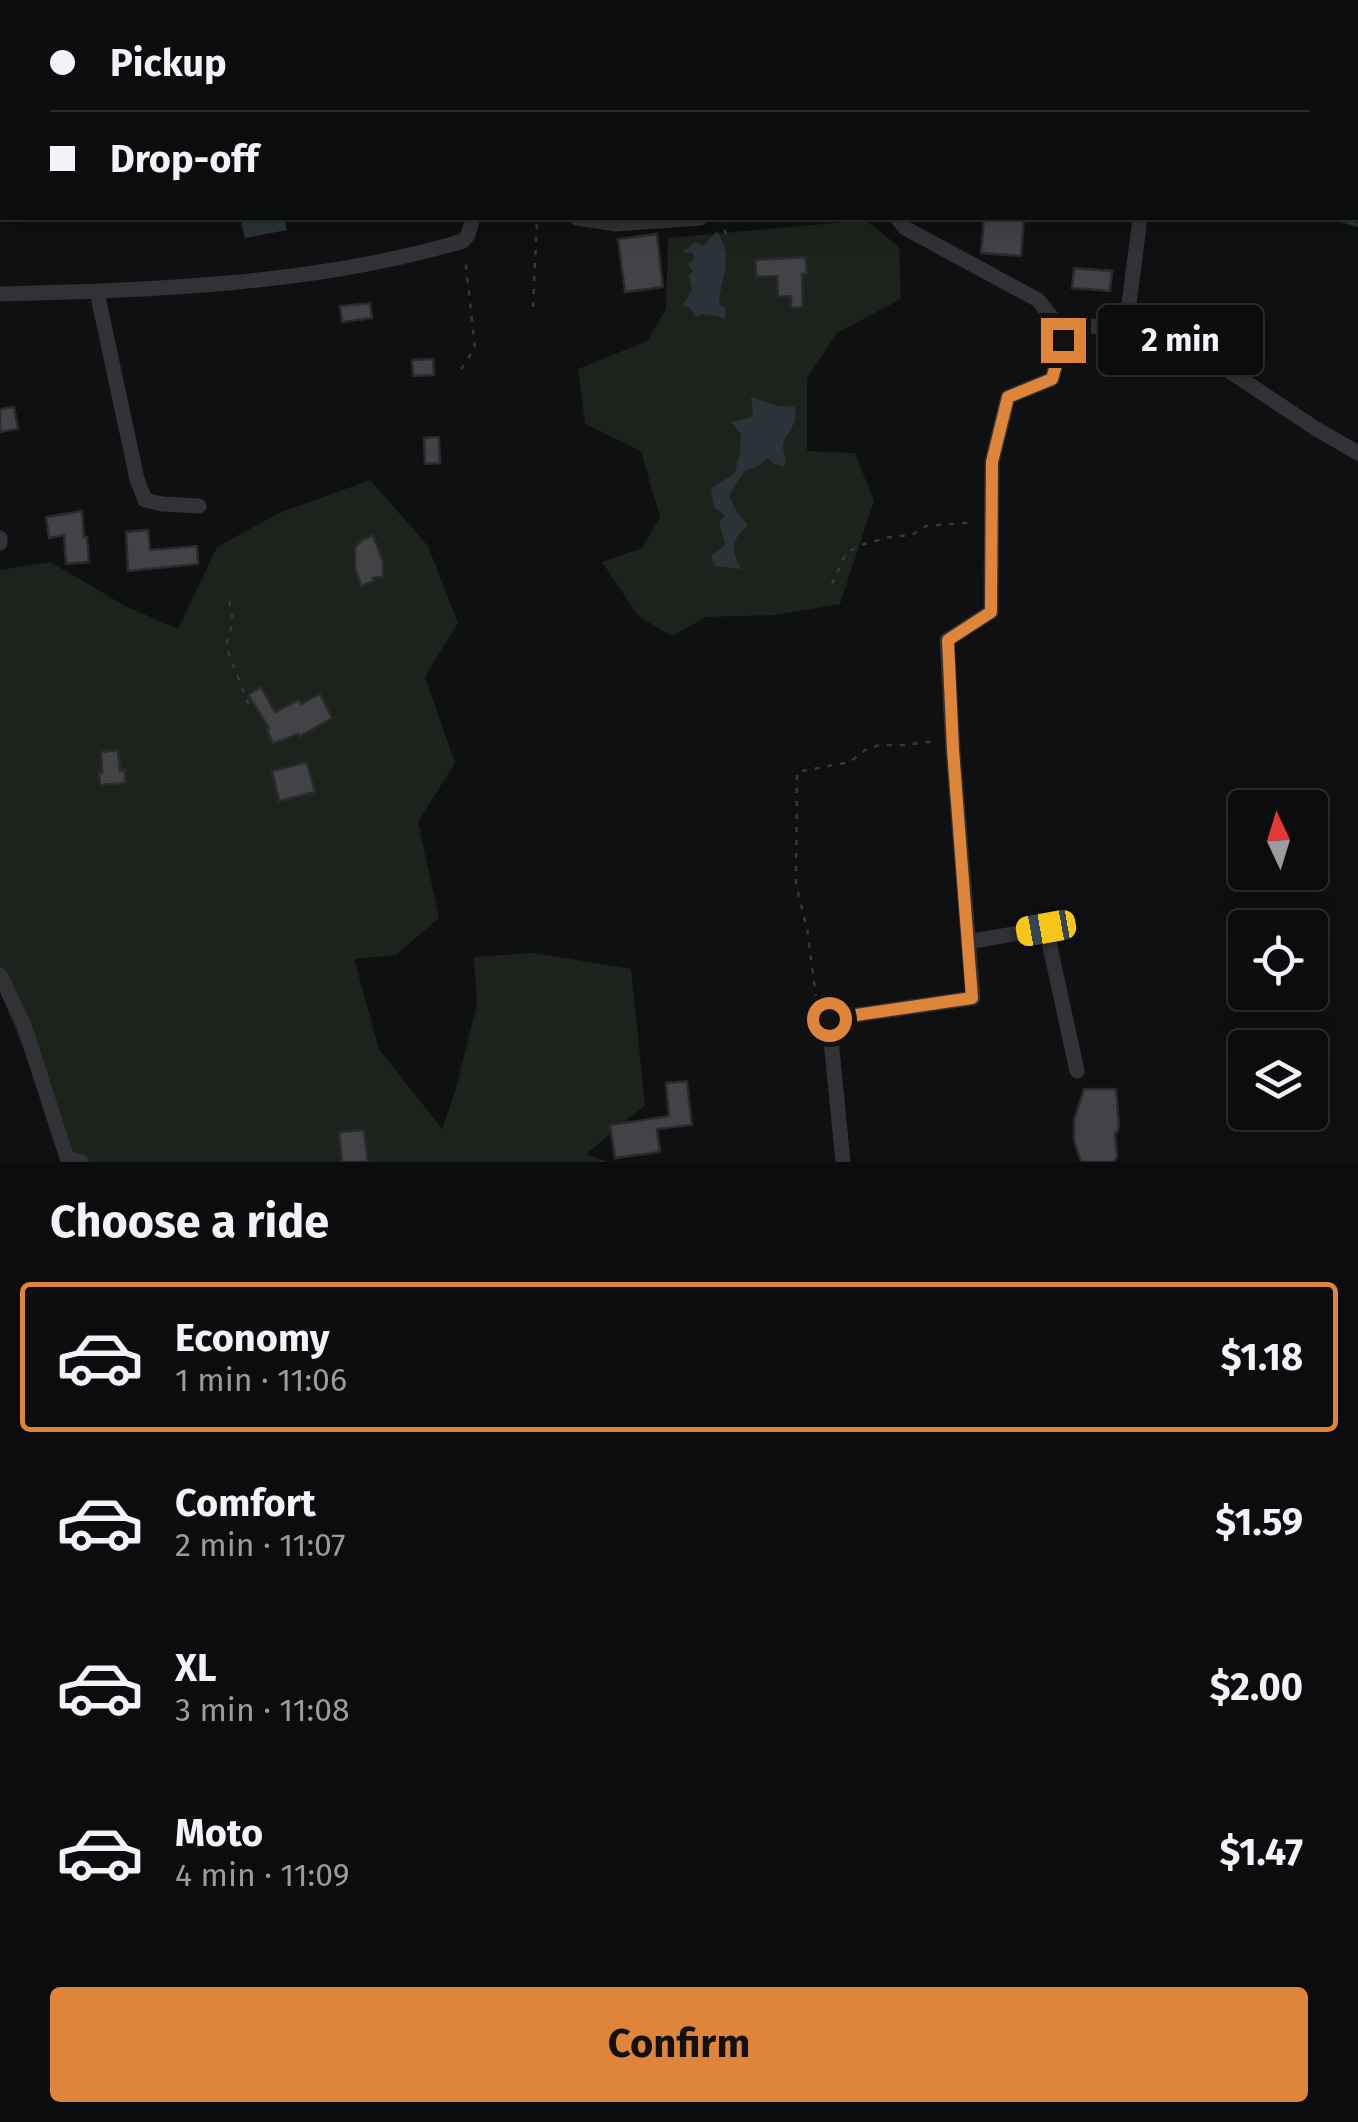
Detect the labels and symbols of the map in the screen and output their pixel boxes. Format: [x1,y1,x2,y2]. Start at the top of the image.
callout: 2 min [1098,305,1263,375]
route end [1041,318,1086,363]
north arrow [1228,790,1328,890]
car [1014,908,1078,948]
route start [807,997,852,1042]

